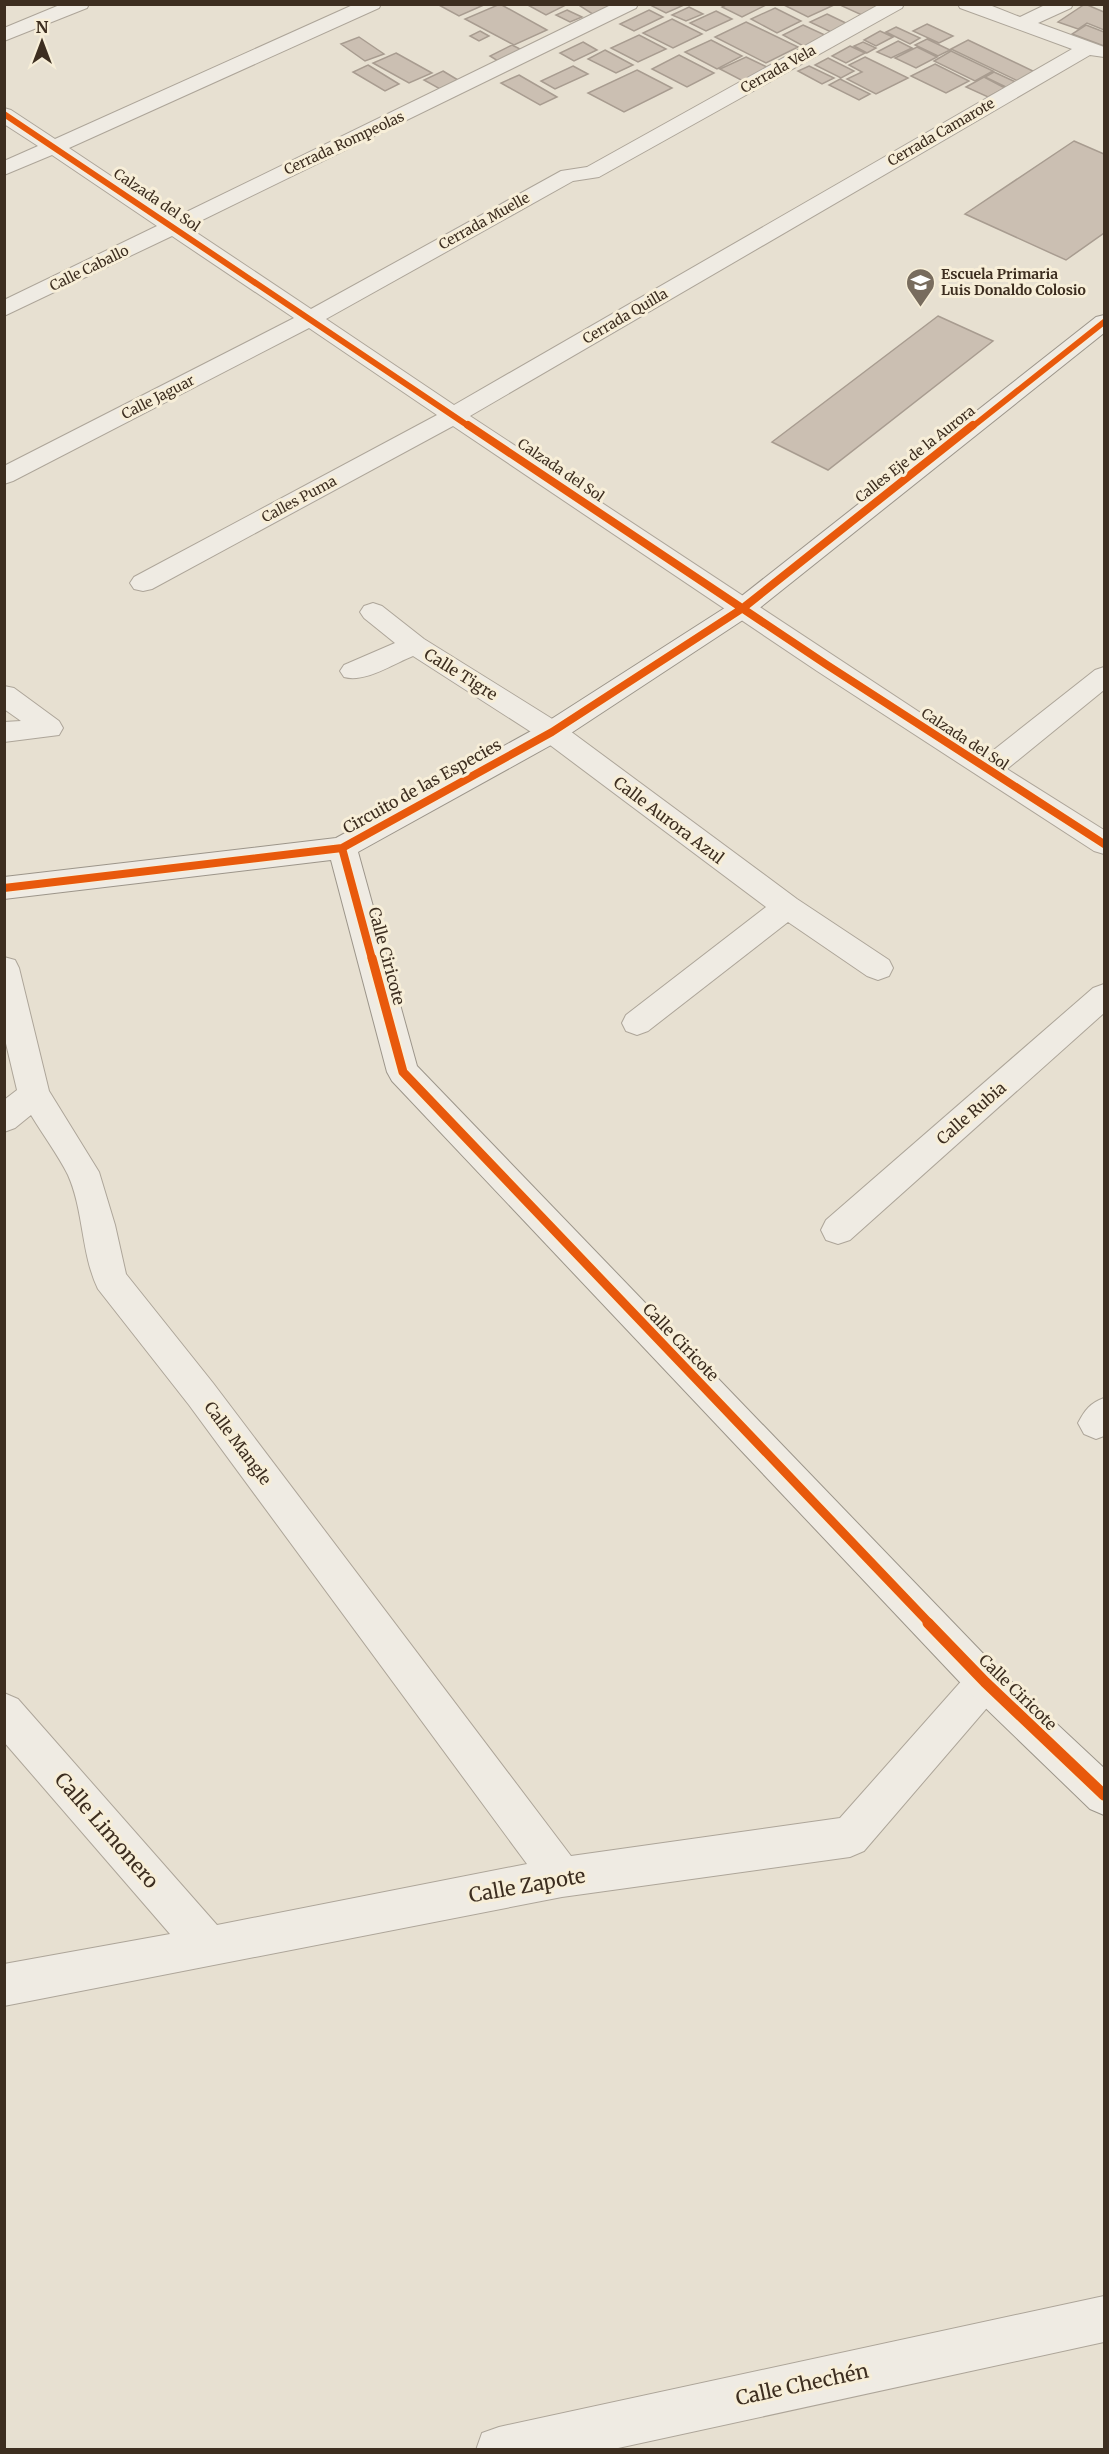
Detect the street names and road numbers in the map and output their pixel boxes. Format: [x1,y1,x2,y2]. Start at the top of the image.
street label: Cerrada Vela [737,41,819,97]
street label: Cerrada Camarote [884,94,998,170]
street label: Cerrada Rompeolas [281,107,407,179]
street label: Calzada del Sol [110,164,204,236]
street label: Cerrada Muelle [435,189,533,253]
street label: Calle Caballo [47,241,131,295]
street label: Cerrada Quilla [579,284,671,348]
street label: Calle Jaguar [118,371,198,423]
street label: Calles Eje de la Aurora [852,401,979,506]
street label: Calzada del Sol [514,434,608,506]
street label: Calles Puma [258,472,340,526]
street label: Calle Tigre [421,644,501,704]
street label: Calzada del Sol [918,704,1013,774]
street label: Circuito de las Especies [339,734,505,838]
street label: Calle Aurora Azul [610,772,728,868]
street label: Calle Ciricote [364,905,410,1007]
street label: Calle Rubia [932,1077,1010,1149]
street label: Calle Ciricote [639,1299,723,1385]
street label: Calle Mangle [200,1397,276,1489]
street label: Calle Ciricote [975,1650,1061,1734]
street label: Calle Limonero [50,1767,164,1893]
street label: Calle Zapote [467,1862,587,1908]
street label: Calle Chechén [733,2358,871,2410]

